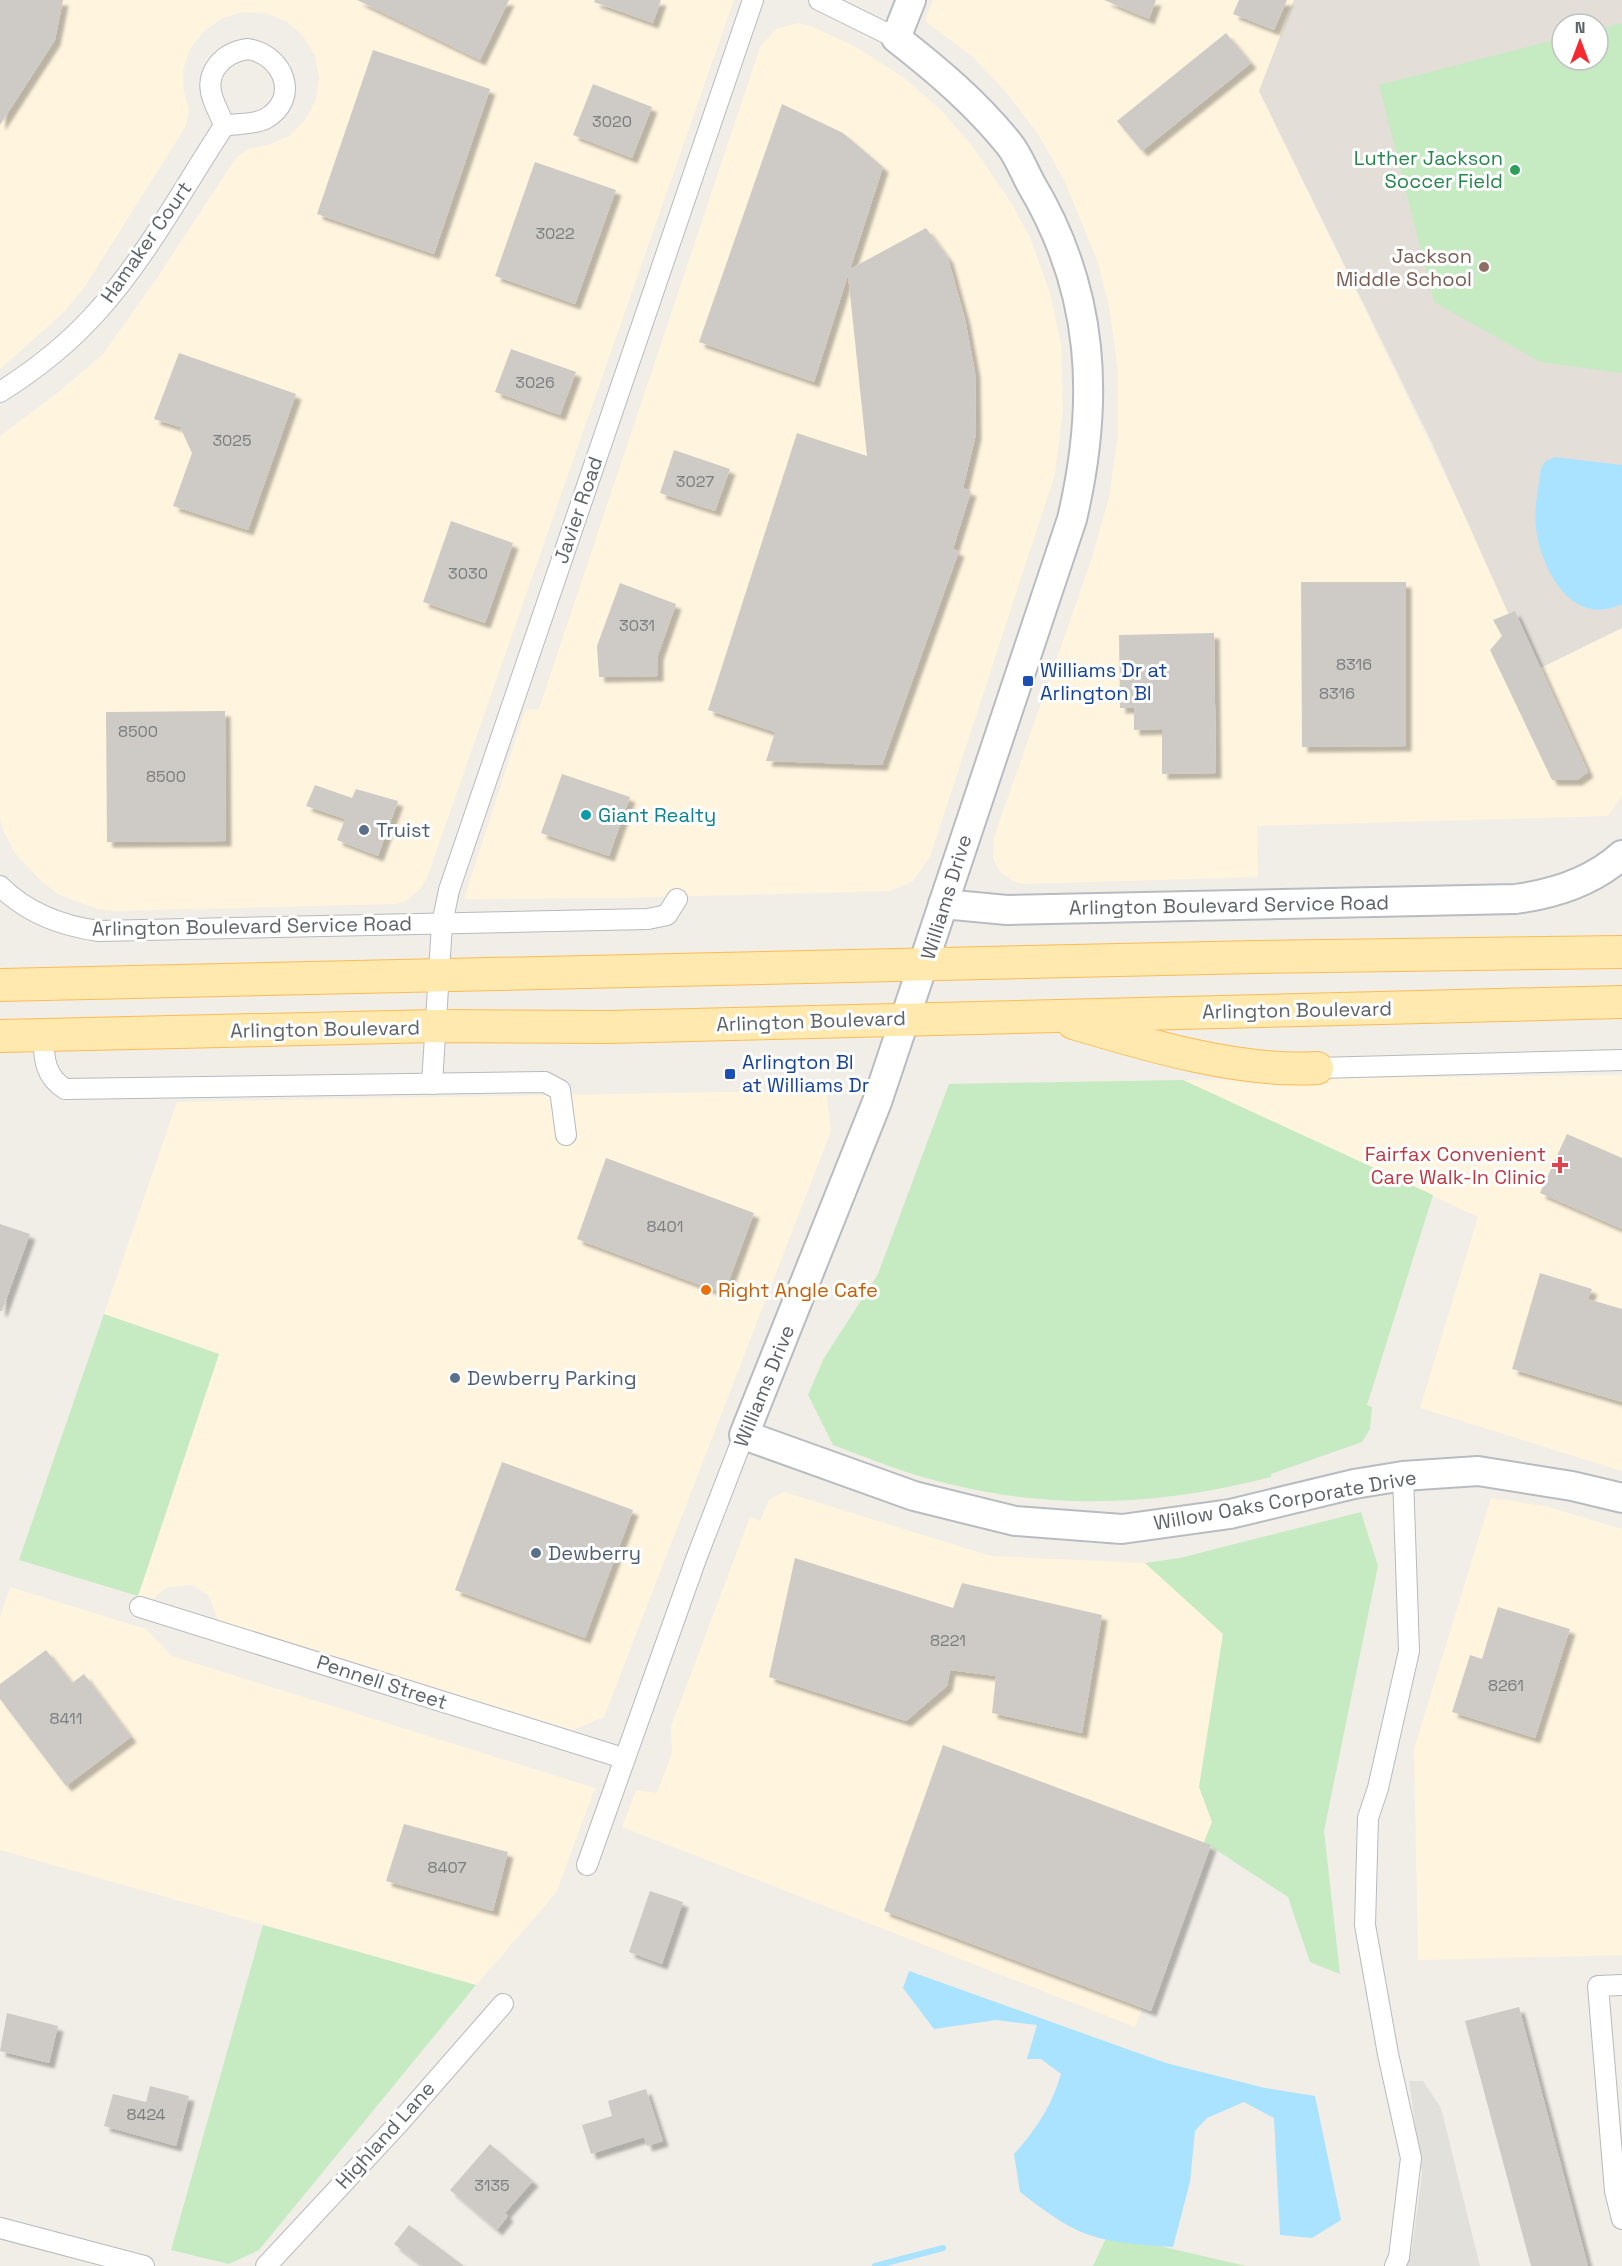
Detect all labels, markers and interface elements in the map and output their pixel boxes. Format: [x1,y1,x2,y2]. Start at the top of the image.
north arrow [1550,12,1610,72]
text: N [1575,17,1585,38]
house number: 3020 [592,111,632,132]
place label: Luther Jackson Soccer Field [1354,145,1503,194]
marker: Luther Jackson Soccer Field [1508,163,1522,177]
street label: Hamaker Court [95,176,197,308]
house number: 3022 [535,223,575,244]
place label: Jackson Middle School [1336,243,1472,292]
marker: Jackson Middle School [1477,260,1491,274]
house number: 3026 [515,372,555,393]
house number: 3025 [212,430,252,451]
street label: Javier Road [548,453,608,567]
house number: 3027 [676,471,714,492]
house number: 3030 [448,563,488,584]
house number: 3031 [619,615,655,636]
house number: 8316 [1336,654,1372,675]
place label: Williams Dr at Arlington Bl [1040,657,1168,706]
marker: Williams Dr at Arlington Bl [1021,674,1035,688]
house number: 8316 [1319,683,1355,704]
house number: 8500 [118,721,158,742]
house number: 8500 [146,766,186,787]
place label: Giant Realty [598,802,716,828]
marker: Giant Realty [579,808,593,822]
place label: Truist [376,817,430,843]
marker: Truist [357,823,371,837]
street label: Williams Drive [915,831,977,963]
street label: Arlington Boulevard Service Road [1069,889,1389,921]
street label: Arlington Boulevard Service Road [92,910,412,942]
street label: Arlington Boulevard [1202,995,1392,1025]
street label: Arlington Boulevard [716,1005,906,1037]
street label: Arlington Boulevard [230,1014,420,1044]
place label: Arlington Bl at Williams Dr [742,1049,869,1098]
marker: Arlington Bl at Williams Dr [723,1067,737,1081]
place label: Fairfax Convenient Care Walk-In Clinic [1365,1141,1546,1190]
marker: Fairfax Convenient Care Walk-In Clinic [1551,1156,1569,1174]
house number: 8401 [647,1216,683,1237]
place label: Right Angle Cafe [718,1277,878,1303]
marker: Right Angle Cafe [699,1283,713,1297]
street label: Williams Drive [728,1321,800,1451]
place label: Dewberry Parking [467,1365,637,1391]
marker: Dewberry Parking [448,1371,462,1385]
street label: Willow Oaks Corporate Drive [1152,1464,1418,1536]
place label: Dewberry [548,1540,641,1566]
marker: Dewberry [529,1546,543,1560]
house number: 8221 [930,1630,966,1651]
street label: Pennell Street [313,1649,451,1715]
house number: 8261 [1488,1675,1524,1696]
house number: 8411 [50,1708,82,1729]
house number: 8407 [428,1857,466,1878]
street label: Highland Lane [330,2076,440,2194]
house number: 8424 [126,2104,166,2125]
house number: 3135 [474,2175,510,2196]

